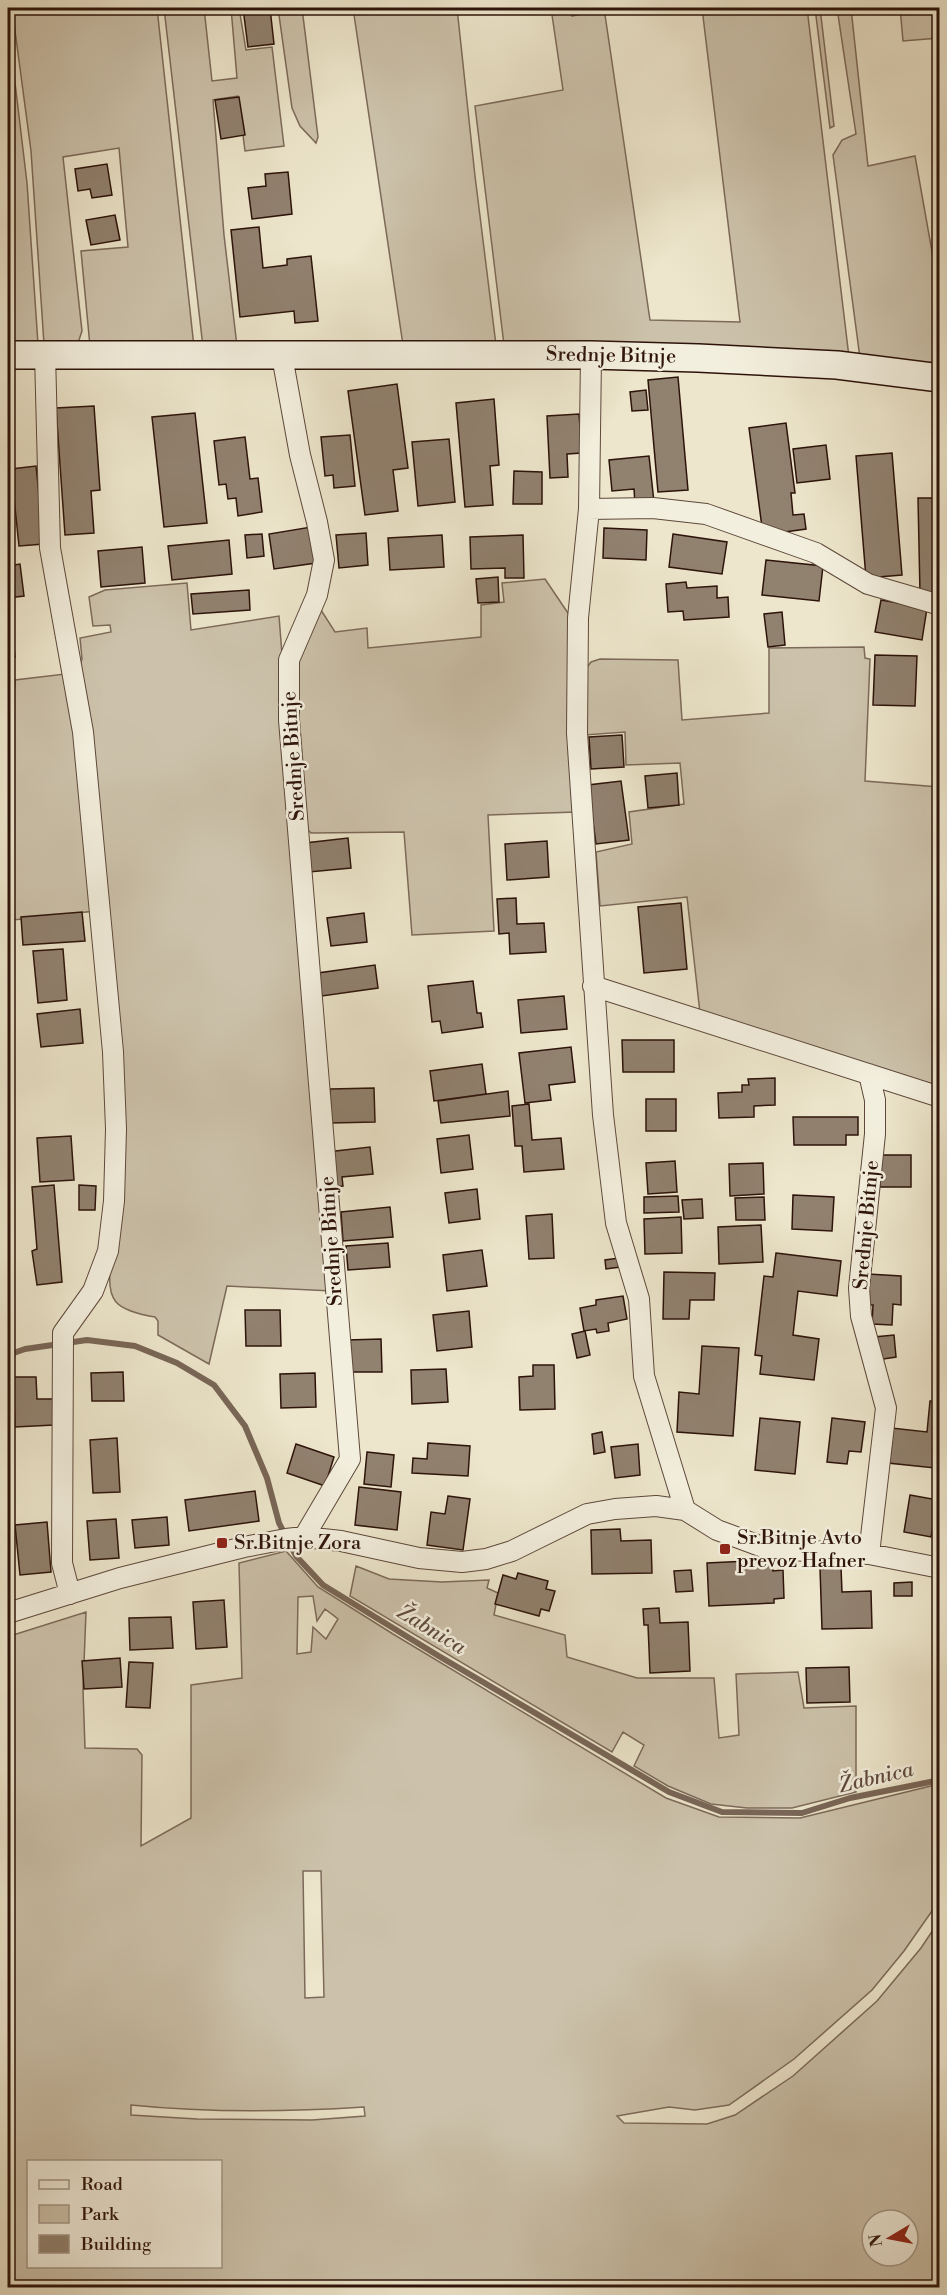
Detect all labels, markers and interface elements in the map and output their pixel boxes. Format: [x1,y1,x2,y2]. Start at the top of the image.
street label: Srednje Bitnje [546,342,676,370]
street label: Srednje Bitnje [277,690,311,822]
street label: Srednje Bitnje [849,1159,885,1291]
street label: Srednje Bitnje [315,1175,349,1307]
place label: Sr.Bitnje Avto prevoz Hafner [737,1526,866,1574]
place label: Sr.Bitnje Zora [234,1531,362,1556]
marker: Sr.Bitnje Zora [215,1536,229,1550]
marker: Sr.Bitnje Avto prevoz Hafner [718,1542,732,1556]
water label: Žabnica [392,1597,472,1661]
water label: Žabnica [835,1754,916,1799]
legend [27,2160,222,2268]
text: Road [81,2173,124,2196]
text: Park [81,2203,120,2226]
north arrow [860,2208,920,2268]
text: N [865,2232,887,2248]
text: Building [80,2233,152,2256]

